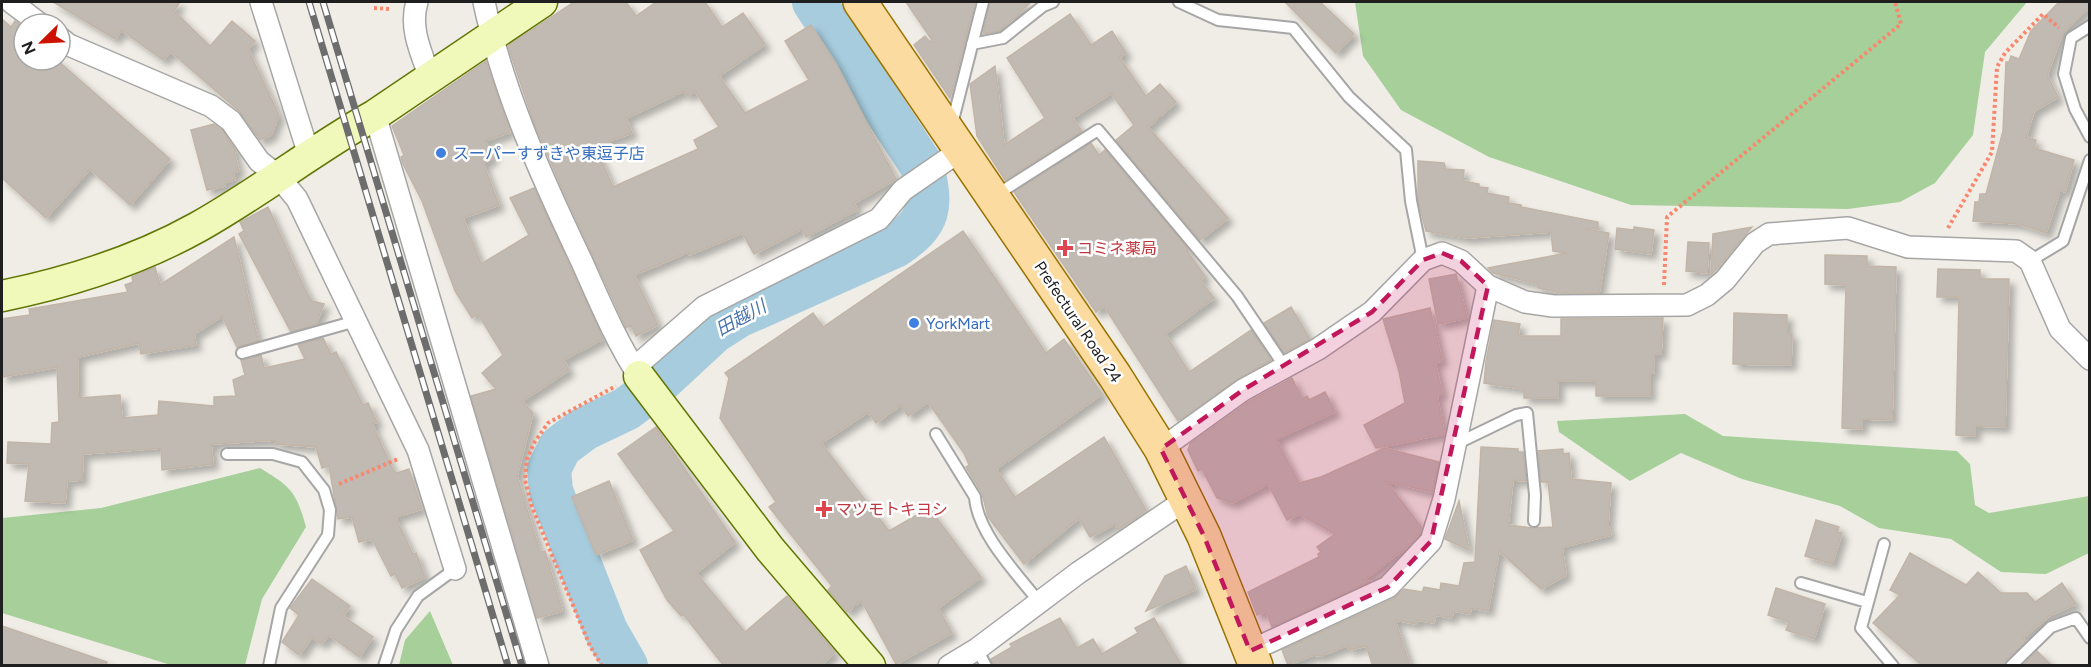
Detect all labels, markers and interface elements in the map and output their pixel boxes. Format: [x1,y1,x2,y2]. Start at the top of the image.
north arrow [12,12,72,72]
text: N [18,38,40,57]
place label: スーパーすずきや東逗子店 [453,144,645,163]
marker: スーパーすずきや東逗子店 [434,146,448,160]
place label: コミネ薬局 [1077,239,1157,258]
marker: コミネ薬局 [1058,241,1072,255]
street label: Prefectural Road 24 [1030,258,1126,386]
water label: 田越川 [712,294,772,341]
place label: YorkMart [926,314,990,333]
marker: YorkMart [907,316,921,330]
place label: マツモトキヨシ [836,500,948,519]
marker: マツモトキヨシ [817,502,831,516]

